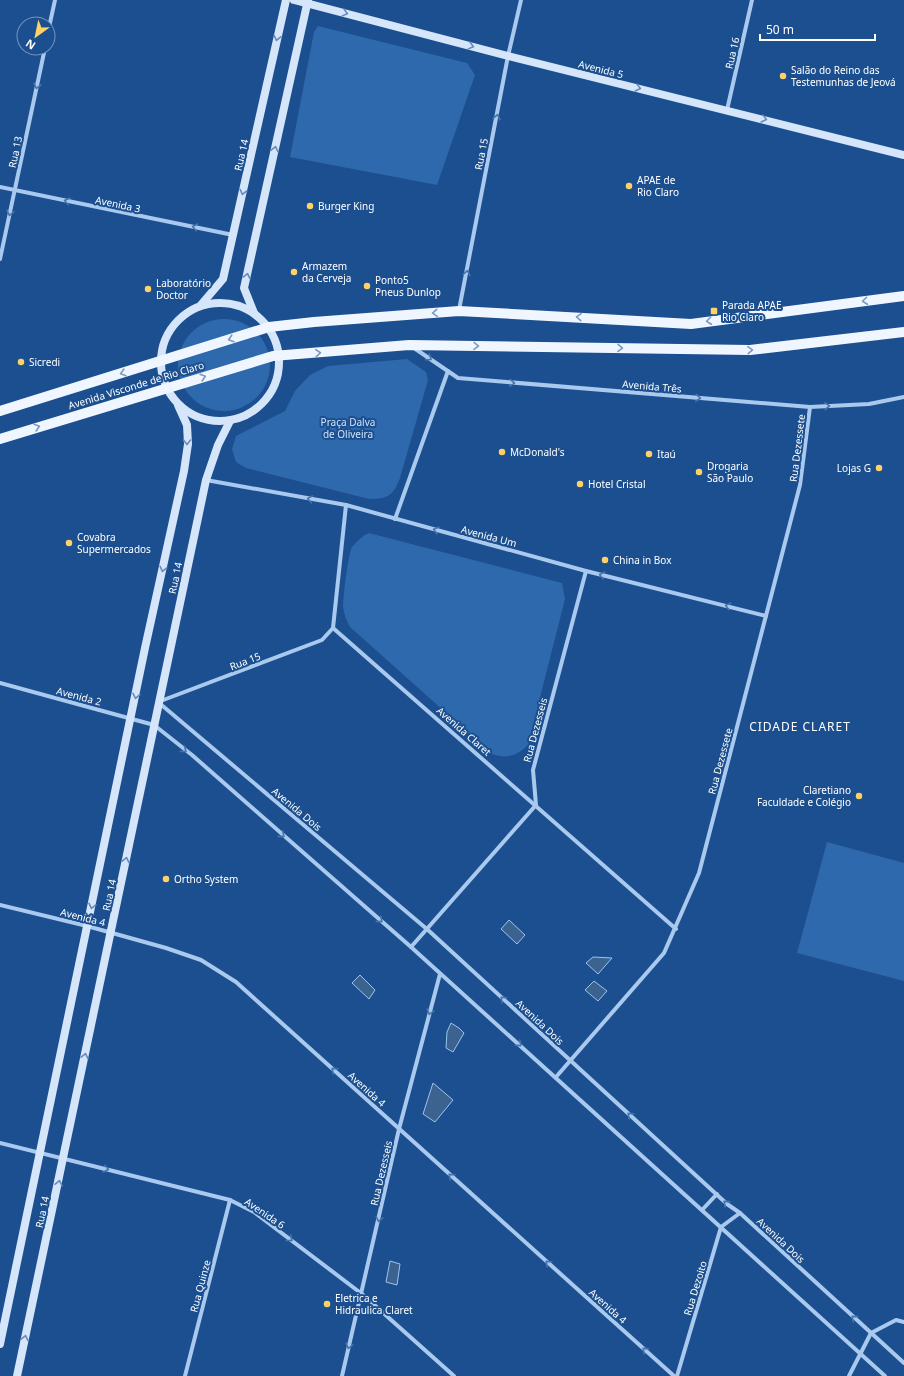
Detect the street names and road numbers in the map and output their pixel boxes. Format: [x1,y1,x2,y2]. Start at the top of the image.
street label: Rua 16 [722,36,742,70]
street label: Avenida 5 [577,57,625,81]
street label: Rua 13 [5,135,25,169]
street label: Rua 15 [471,137,491,171]
street label: Rua 14 [231,138,251,172]
street label: Avenida 3 [94,192,142,216]
street label: Avenida Visconde de Rio Claro [66,358,206,412]
street label: Avenida Três [622,376,683,396]
street label: Rua Dezessete [786,413,808,483]
street label: Avenida Um [460,522,518,550]
street label: Rua 14 [165,561,185,595]
street label: Rua 15 [228,649,263,673]
street label: Avenida 2 [55,683,103,709]
street label: Rua Dezesseis [520,696,550,764]
street label: Avenida Claret [434,703,495,759]
street label: Rua Dezessete [704,726,736,796]
street label: Avenida Dois [269,784,325,834]
street label: Rua 14 [99,878,119,912]
street label: Avenida 4 [59,905,107,929]
street label: Avenida Dois [513,996,567,1048]
street label: Avenida 4 [345,1068,389,1110]
street label: Rua Dezesseis [367,1139,395,1207]
street label: Avenida 6 [242,1194,288,1232]
street label: Rua 14 [32,1195,52,1229]
street label: Avenida Dois [754,1214,808,1266]
street label: Rua Quinze [186,1258,214,1314]
street label: Rua Dezoito [680,1259,710,1317]
street label: Avenida 4 [586,1285,630,1327]

